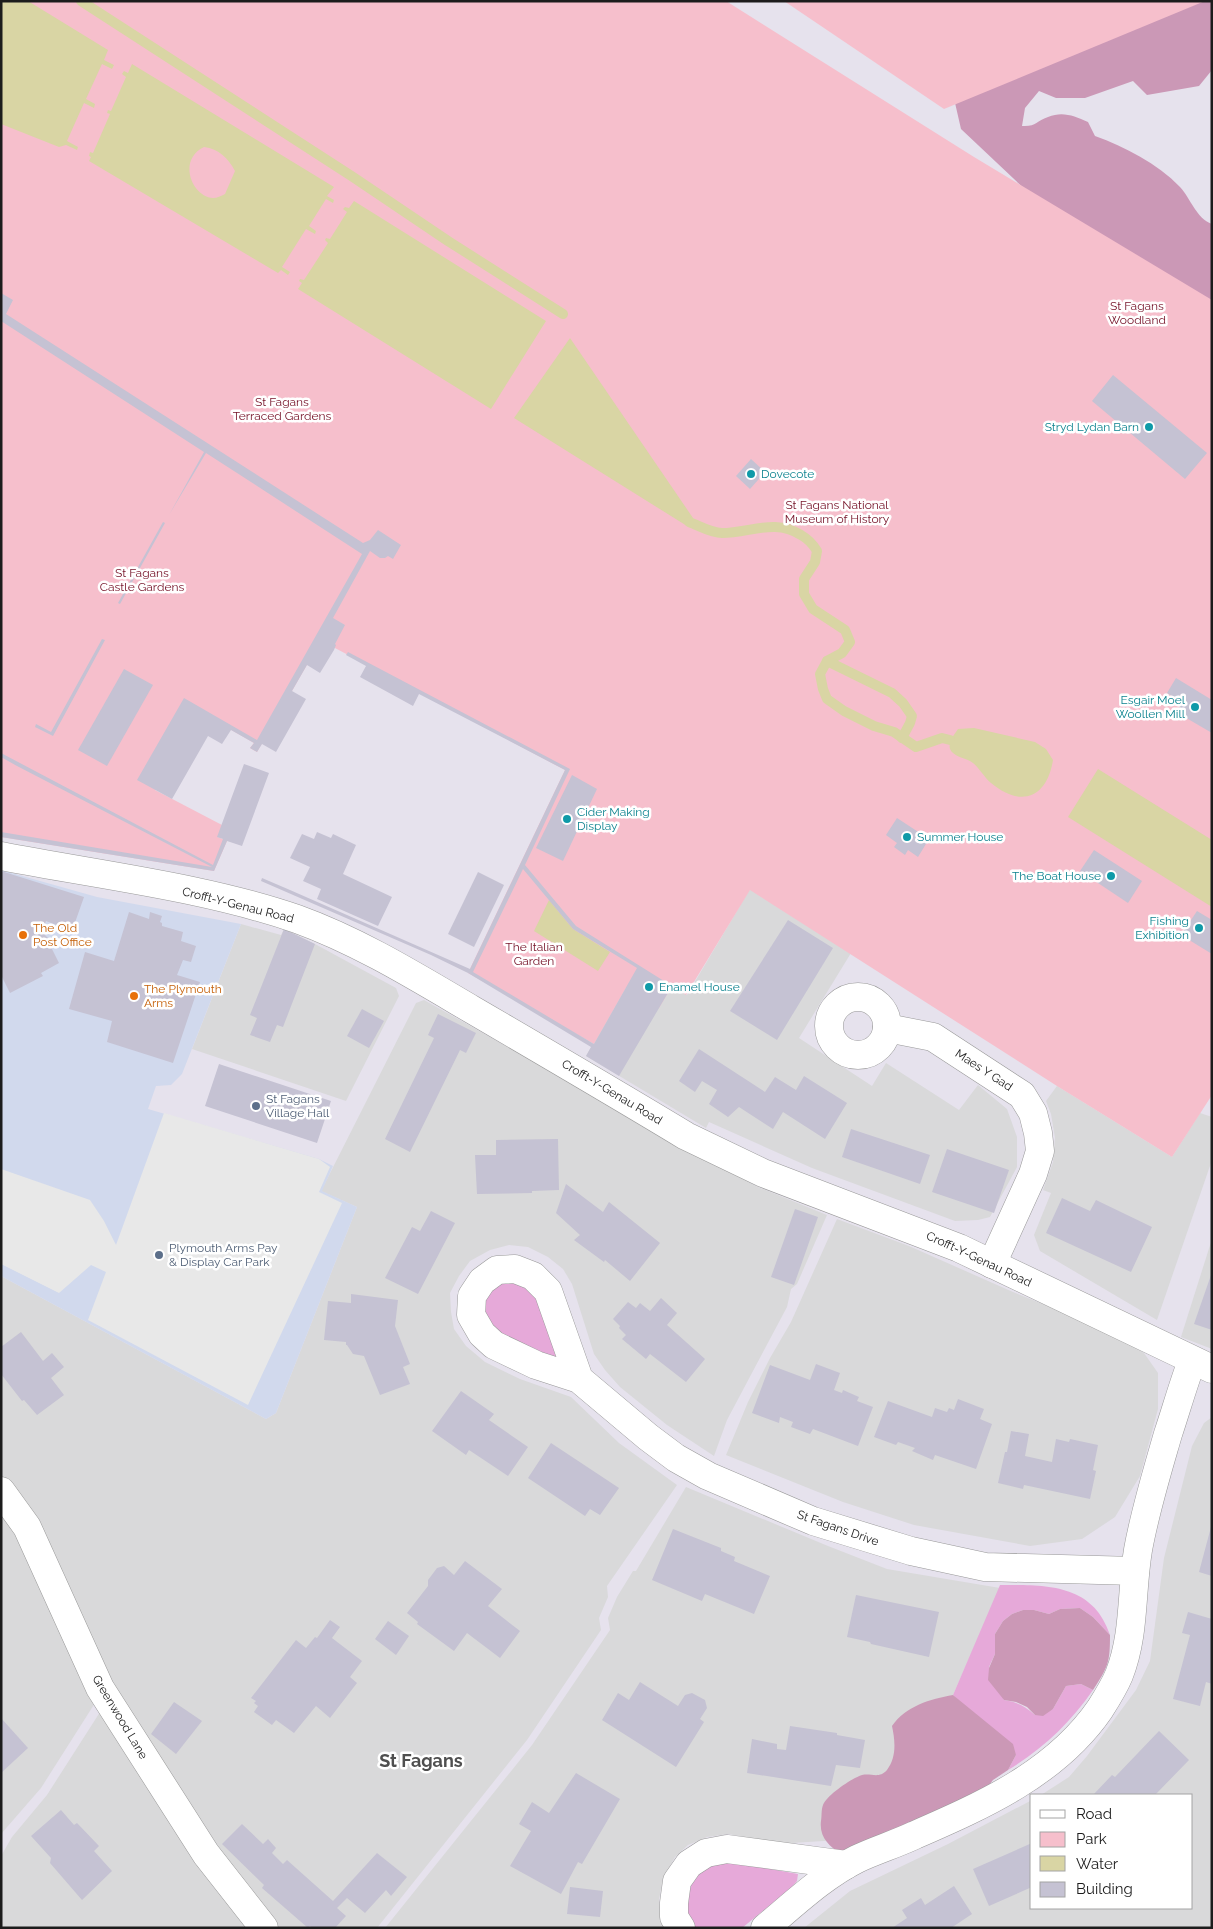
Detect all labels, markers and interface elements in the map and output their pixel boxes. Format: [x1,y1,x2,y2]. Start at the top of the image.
park label: St Fagans Woodland [1108,299,1166,327]
park label: St Fagans Terraced Gardens [233,395,331,423]
place label: Stryd Lydan Barn [1045,420,1139,434]
marker: Stryd Lydan Barn [1143,421,1155,433]
place label: Dovecote [761,467,814,481]
marker: Dovecote [745,468,757,480]
park label: St Fagans National Museum of History [785,498,890,526]
park label: St Fagans Castle Gardens [100,566,184,594]
place label: Esgair Moel Woollen Mill [1116,693,1186,721]
marker: Esgair Moel Woollen Mill [1189,701,1201,713]
place label: Cider Making Display [577,805,650,833]
marker: Cider Making Display [561,813,573,825]
place label: Summer House [917,830,1003,844]
marker: Summer House [901,831,913,843]
place label: The Boat House [1012,869,1101,883]
marker: The Boat House [1105,870,1117,882]
street label: Crofft-Y-Genau Road [181,884,295,926]
place label: Fishing Exhibition [1135,914,1189,942]
place label: The Old Post Office [33,921,92,949]
marker: Fishing Exhibition [1193,922,1205,934]
marker: The Old Post Office [17,929,29,941]
park label: The Italian Garden [505,940,563,968]
place label: Enamel House [659,980,740,994]
marker: Enamel House [643,981,655,993]
place label: The Plymouth Arms [144,982,222,1010]
marker: The Plymouth Arms [128,990,140,1002]
street label: Maes Y Gad [953,1046,1015,1094]
street label: Crofft-Y-Genau Road [559,1056,665,1128]
place label: St Fagans Village Hall [266,1092,330,1120]
marker: St Fagans Village Hall [250,1100,262,1112]
street label: Crofft-Y-Genau Road [924,1228,1034,1290]
place label: Plymouth Arms Pay & Display Car Park [169,1241,278,1269]
marker: Plymouth Arms Pay & Display Car Park [153,1249,165,1261]
street label: St Fagans Drive [795,1507,881,1549]
street label: Greenwood Lane [89,1672,151,1762]
district label: St Fagans [379,1750,463,1771]
legend [1030,1794,1193,1909]
text: Road [1076,1805,1112,1823]
text: Park [1076,1830,1107,1848]
text: Water [1076,1855,1119,1873]
text: Building [1076,1880,1133,1898]

